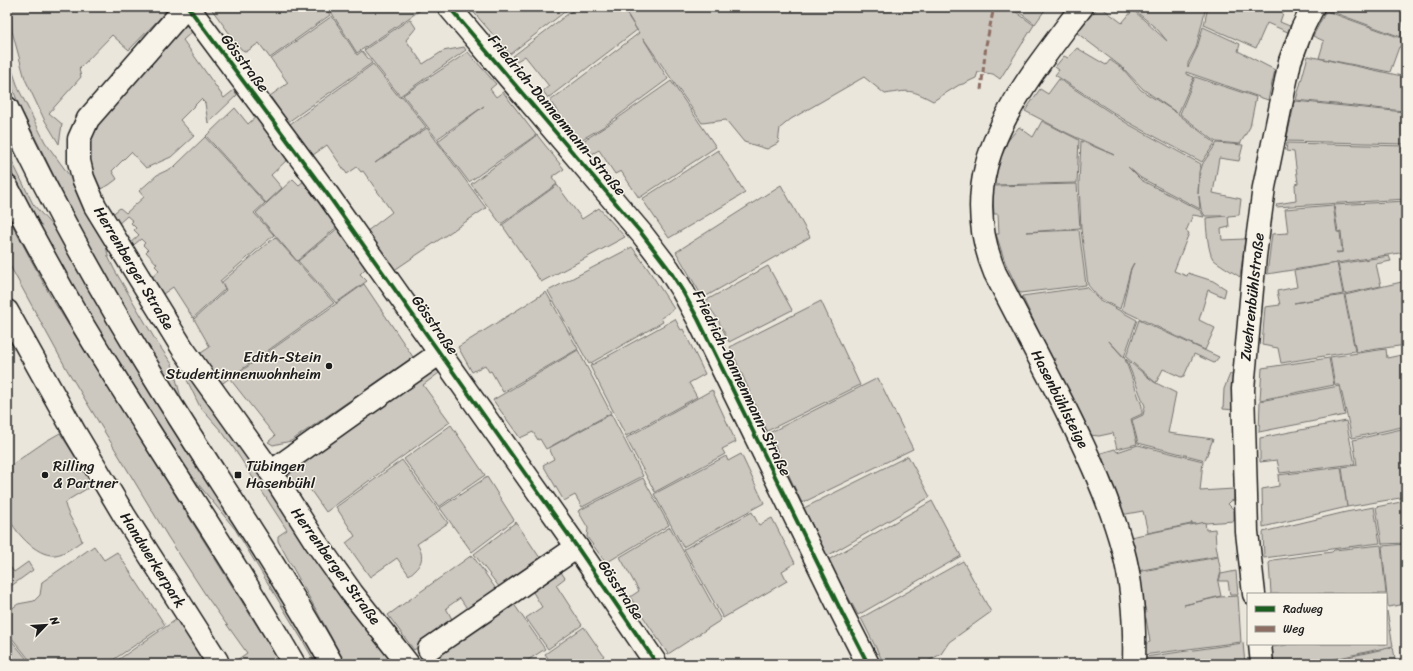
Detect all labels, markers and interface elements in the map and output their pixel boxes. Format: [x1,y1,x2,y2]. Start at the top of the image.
street label: Gösstraße [214,28,276,98]
street label: Friedrich-Dannenmann-Straße [481,28,633,202]
street label: Herrenberger Straße [87,201,181,335]
street label: Zwehrenbühlstraße [1232,231,1272,362]
street label: Friedrich-Dannenmann-Straße [685,285,799,481]
street label: Gösstraße [405,289,465,361]
place label: Edith-Stein Studentinnenwohnheim [166,344,321,387]
street label: Hasenbühlsteige [1024,345,1096,453]
marker: Edith-Stein Studentinnenwohnheim [324,361,334,371]
place label: Rilling & Partner [53,453,119,496]
place label: Tübingen Hasenbühl [246,453,316,496]
marker: Rilling & Partner [40,470,50,480]
marker: Tübingen Hasenbühl [233,470,243,480]
street label: Herrenberger Straße [284,501,388,631]
street label: Handwerkerpark [113,507,193,613]
street label: Gösstraße [591,554,651,626]
legend [1247,593,1387,645]
text: Radweg [1283,598,1323,620]
north arrow [26,605,66,645]
text: N [44,613,65,629]
text: Weg [1283,618,1304,640]

